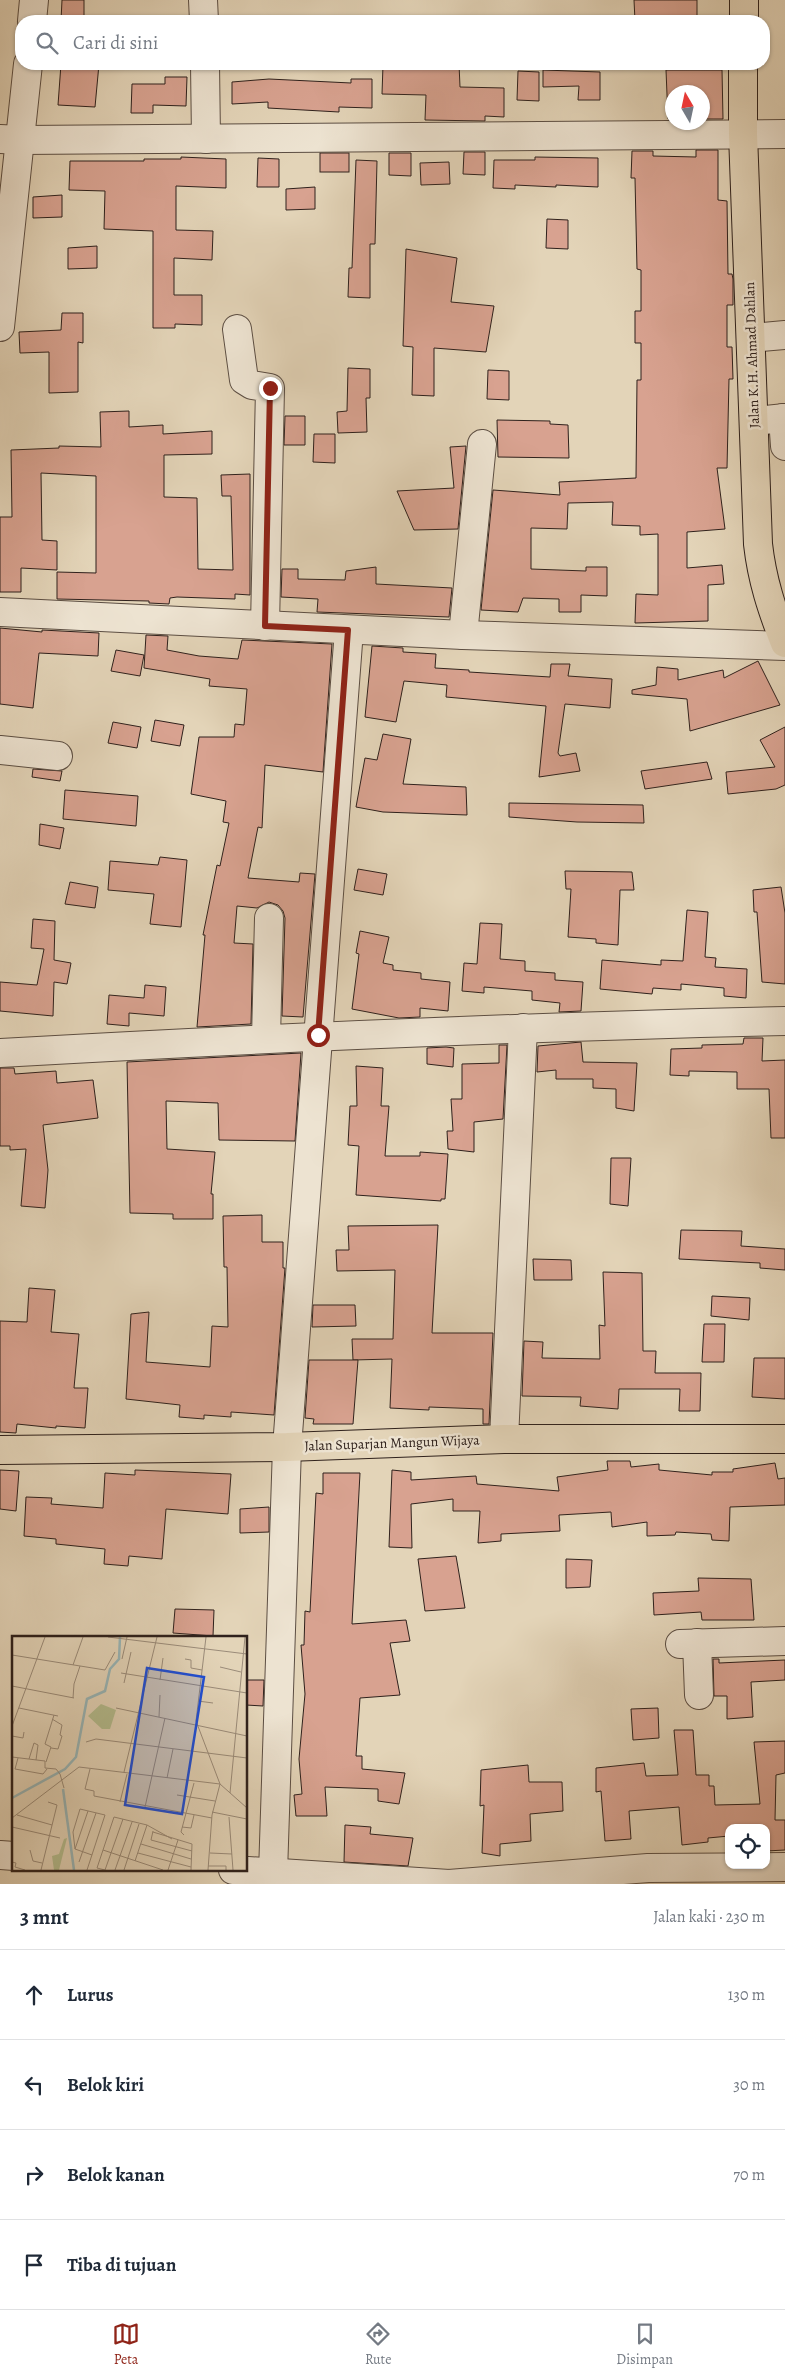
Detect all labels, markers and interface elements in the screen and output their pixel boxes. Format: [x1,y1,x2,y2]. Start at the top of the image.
search box [15,15,770,70]
icon: search [33,29,61,57]
text: Cari di sini [73,30,158,56]
north arrow [665,85,710,130]
street label: Jalan K.H. Ahmad Dahlan [740,281,764,428]
route end [259,377,282,400]
route start [307,1024,330,1047]
street label: Jalan Suparjan Mangun Wijaya [304,1430,480,1456]
inset map [12,1636,248,1872]
map controls [725,1824,770,1869]
button: locate [725,1824,770,1869]
text: 3 mnt [20,1903,69,1931]
text: Jalan kaki · 230 m [653,1906,765,1928]
icon: ahead [20,1981,48,2009]
text: Lurus [67,1982,113,2008]
text: 130 m [728,1984,765,2006]
icon: left [20,2071,48,2099]
text: Belok kiri [67,2072,144,2098]
text: 30 m [733,2074,765,2096]
icon: right [20,2161,48,2189]
text: Belok kanan [67,2162,165,2188]
text: 70 m [733,2164,765,2186]
icon: arrive [20,2251,48,2279]
text: Tiba di tujuan [67,2252,176,2278]
tab: Peta [112,2320,140,2369]
tab: Rute [364,2320,392,2369]
tab: Disimpan [616,2320,673,2369]

